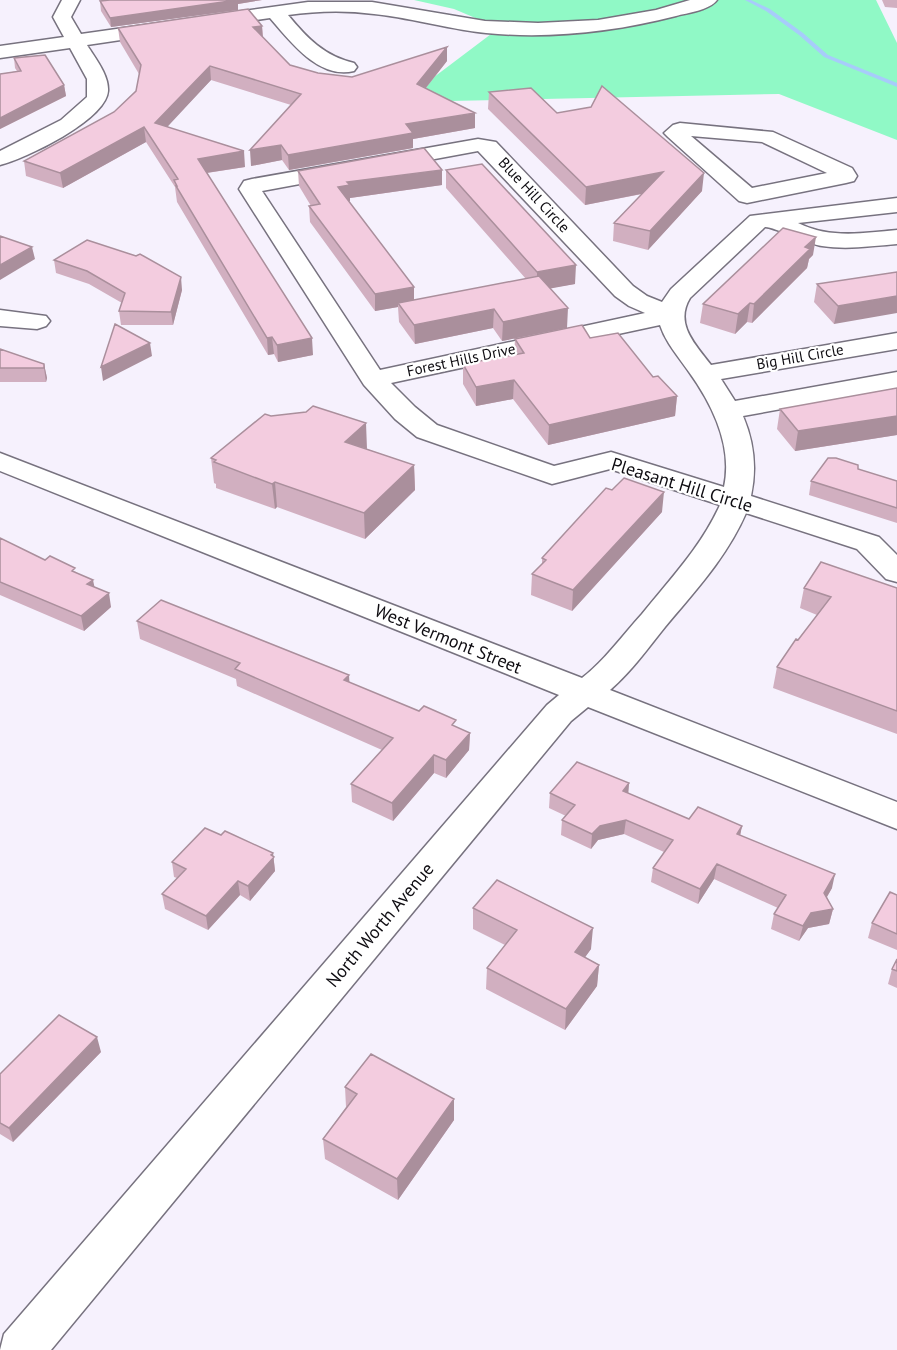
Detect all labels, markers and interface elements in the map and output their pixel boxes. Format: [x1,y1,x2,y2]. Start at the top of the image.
street label: Blue Hill Circle [495,153,574,236]
street label: Forest Hills Drive [405,339,517,380]
street label: Big Hill Circle [755,339,845,374]
street label: Pleasant Hill Circle [609,452,756,517]
street label: West Vermont Street [371,599,525,679]
street label: North Worth Avenue [321,858,438,992]

